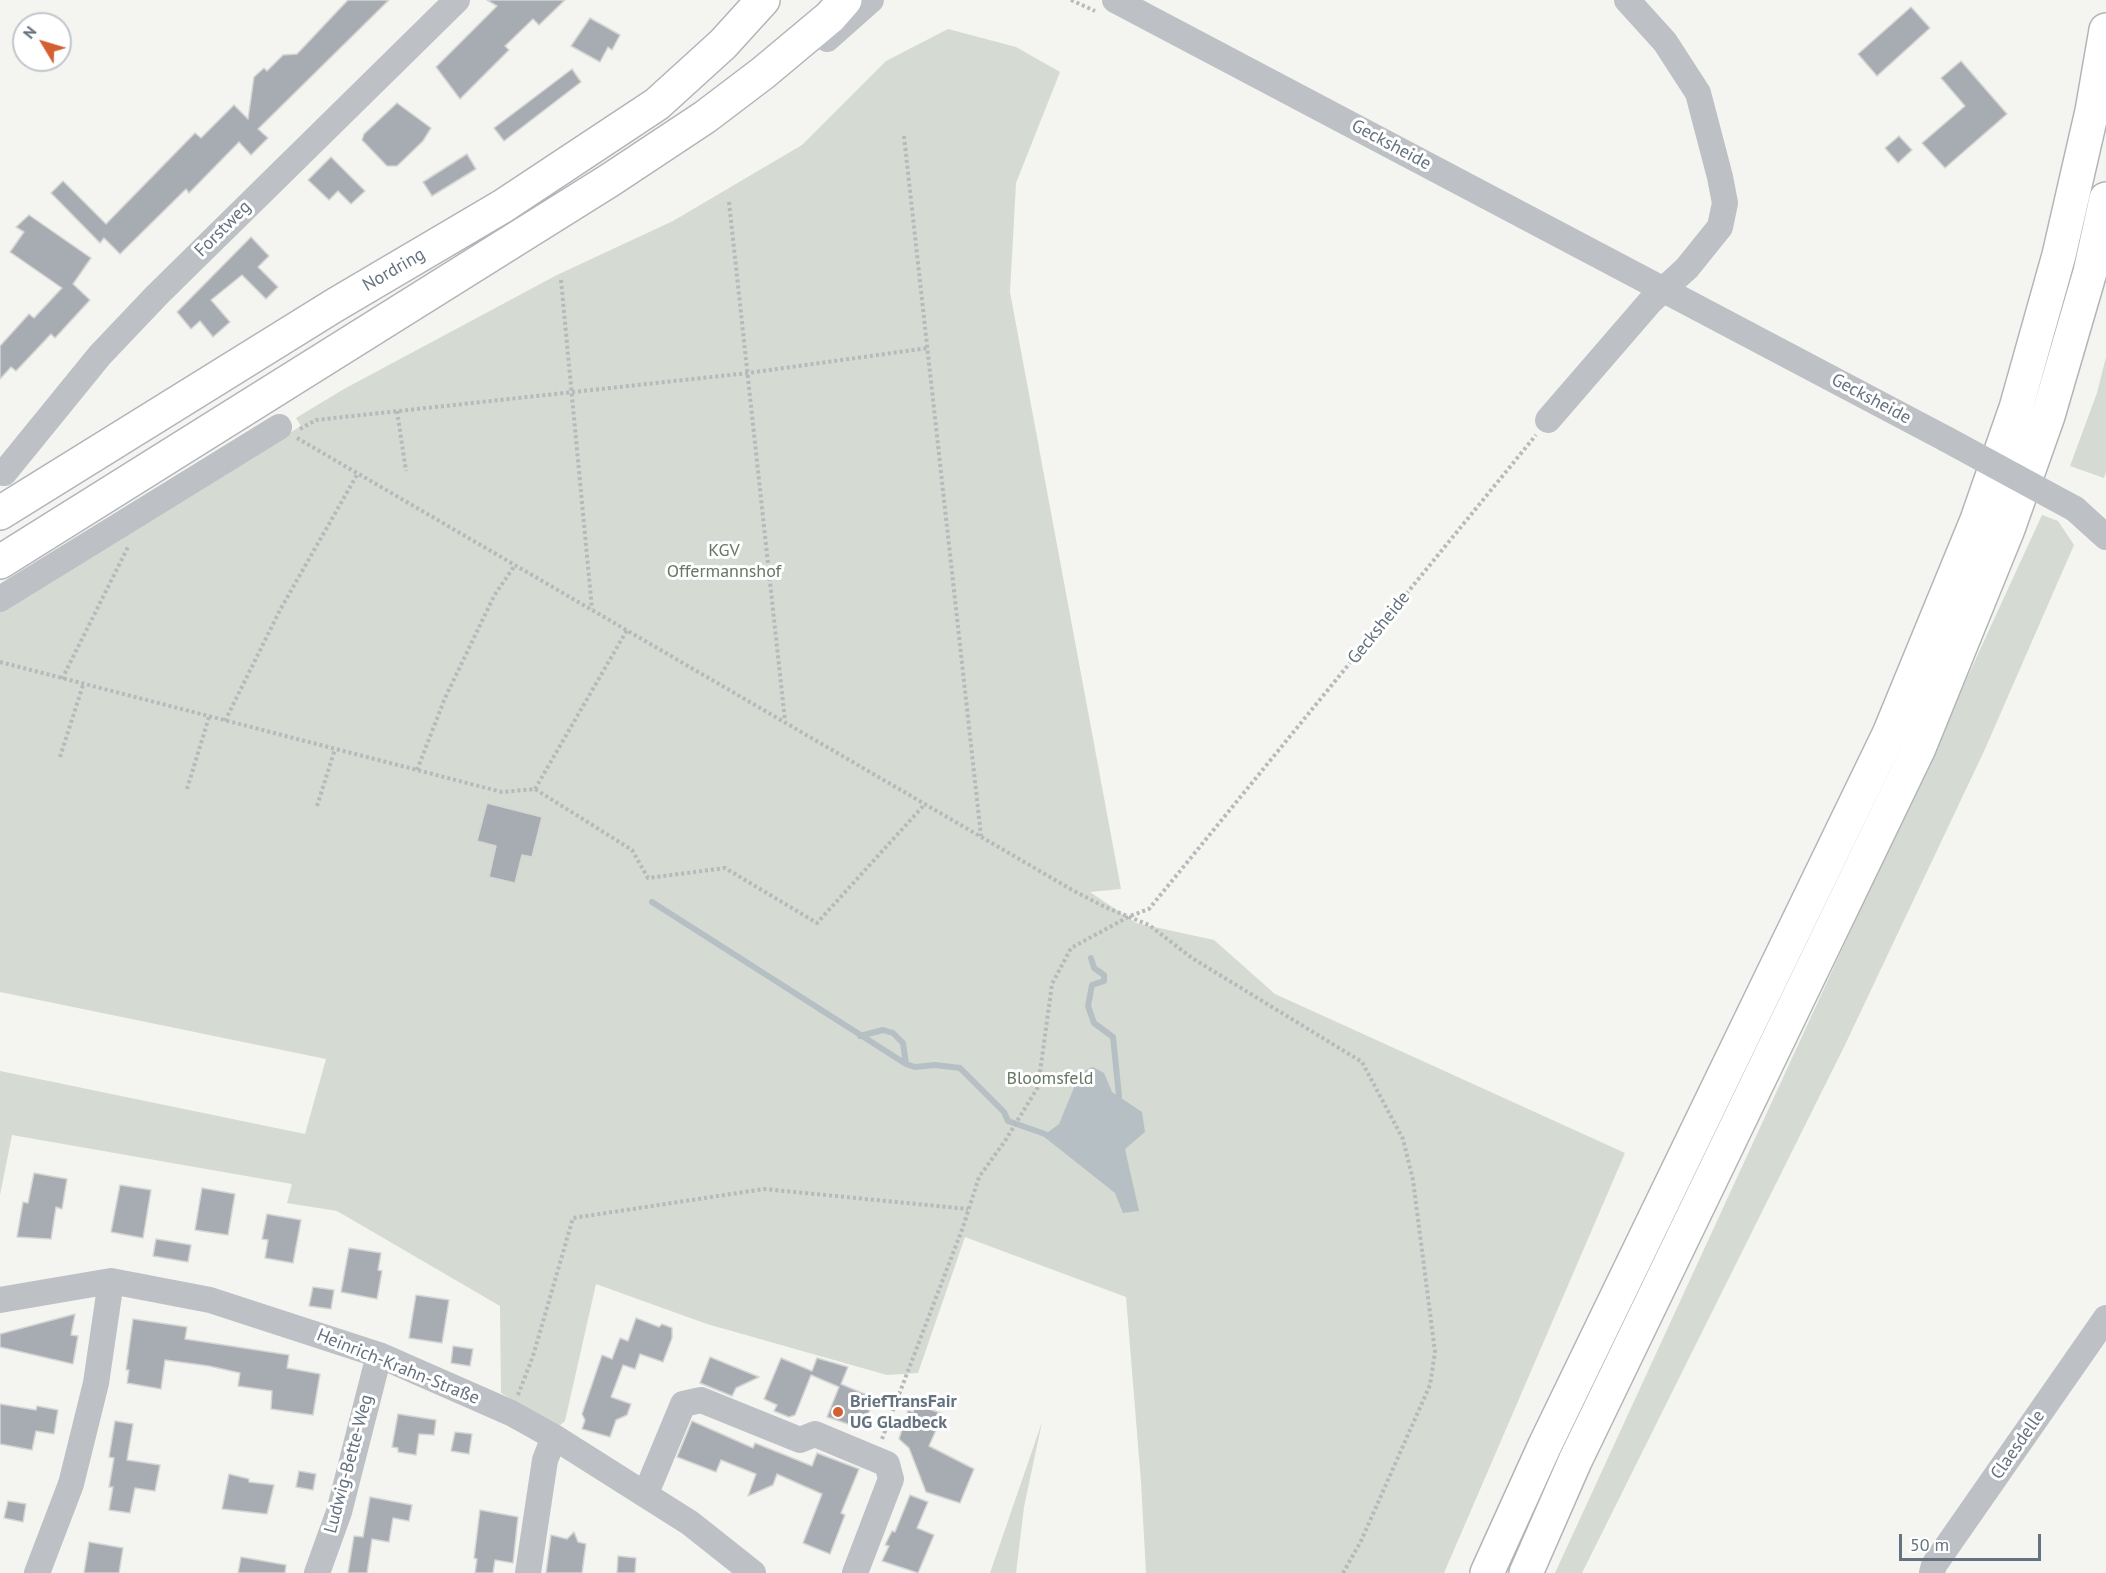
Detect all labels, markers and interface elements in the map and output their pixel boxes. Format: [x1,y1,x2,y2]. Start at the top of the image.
north arrow [12,12,72,72]
text: N [18,22,41,42]
street label: Gecksheide [1348,115,1434,175]
street label: Forstweg [190,196,256,262]
street label: Nordring [359,244,429,296]
street label: Gecksheide [1828,369,1914,429]
park label: KGV Offermannshof [667,540,781,582]
street label: Gecksheide [1343,587,1415,669]
park label: Bloomsfeld [1007,1068,1093,1090]
street label: Heinrich-Krahn-Straße [314,1324,482,1410]
place label: BriefTransFair UG Gladbeck [850,1391,957,1434]
street label: Ludwig-Bette-Weg [320,1392,378,1536]
marker: BriefTransFair UG Gladbeck [831,1405,845,1419]
street label: Claesdelle [1986,1406,2050,1484]
scale bar [1902,1522,2044,1560]
text: 50 m [1910,1533,1949,1556]

